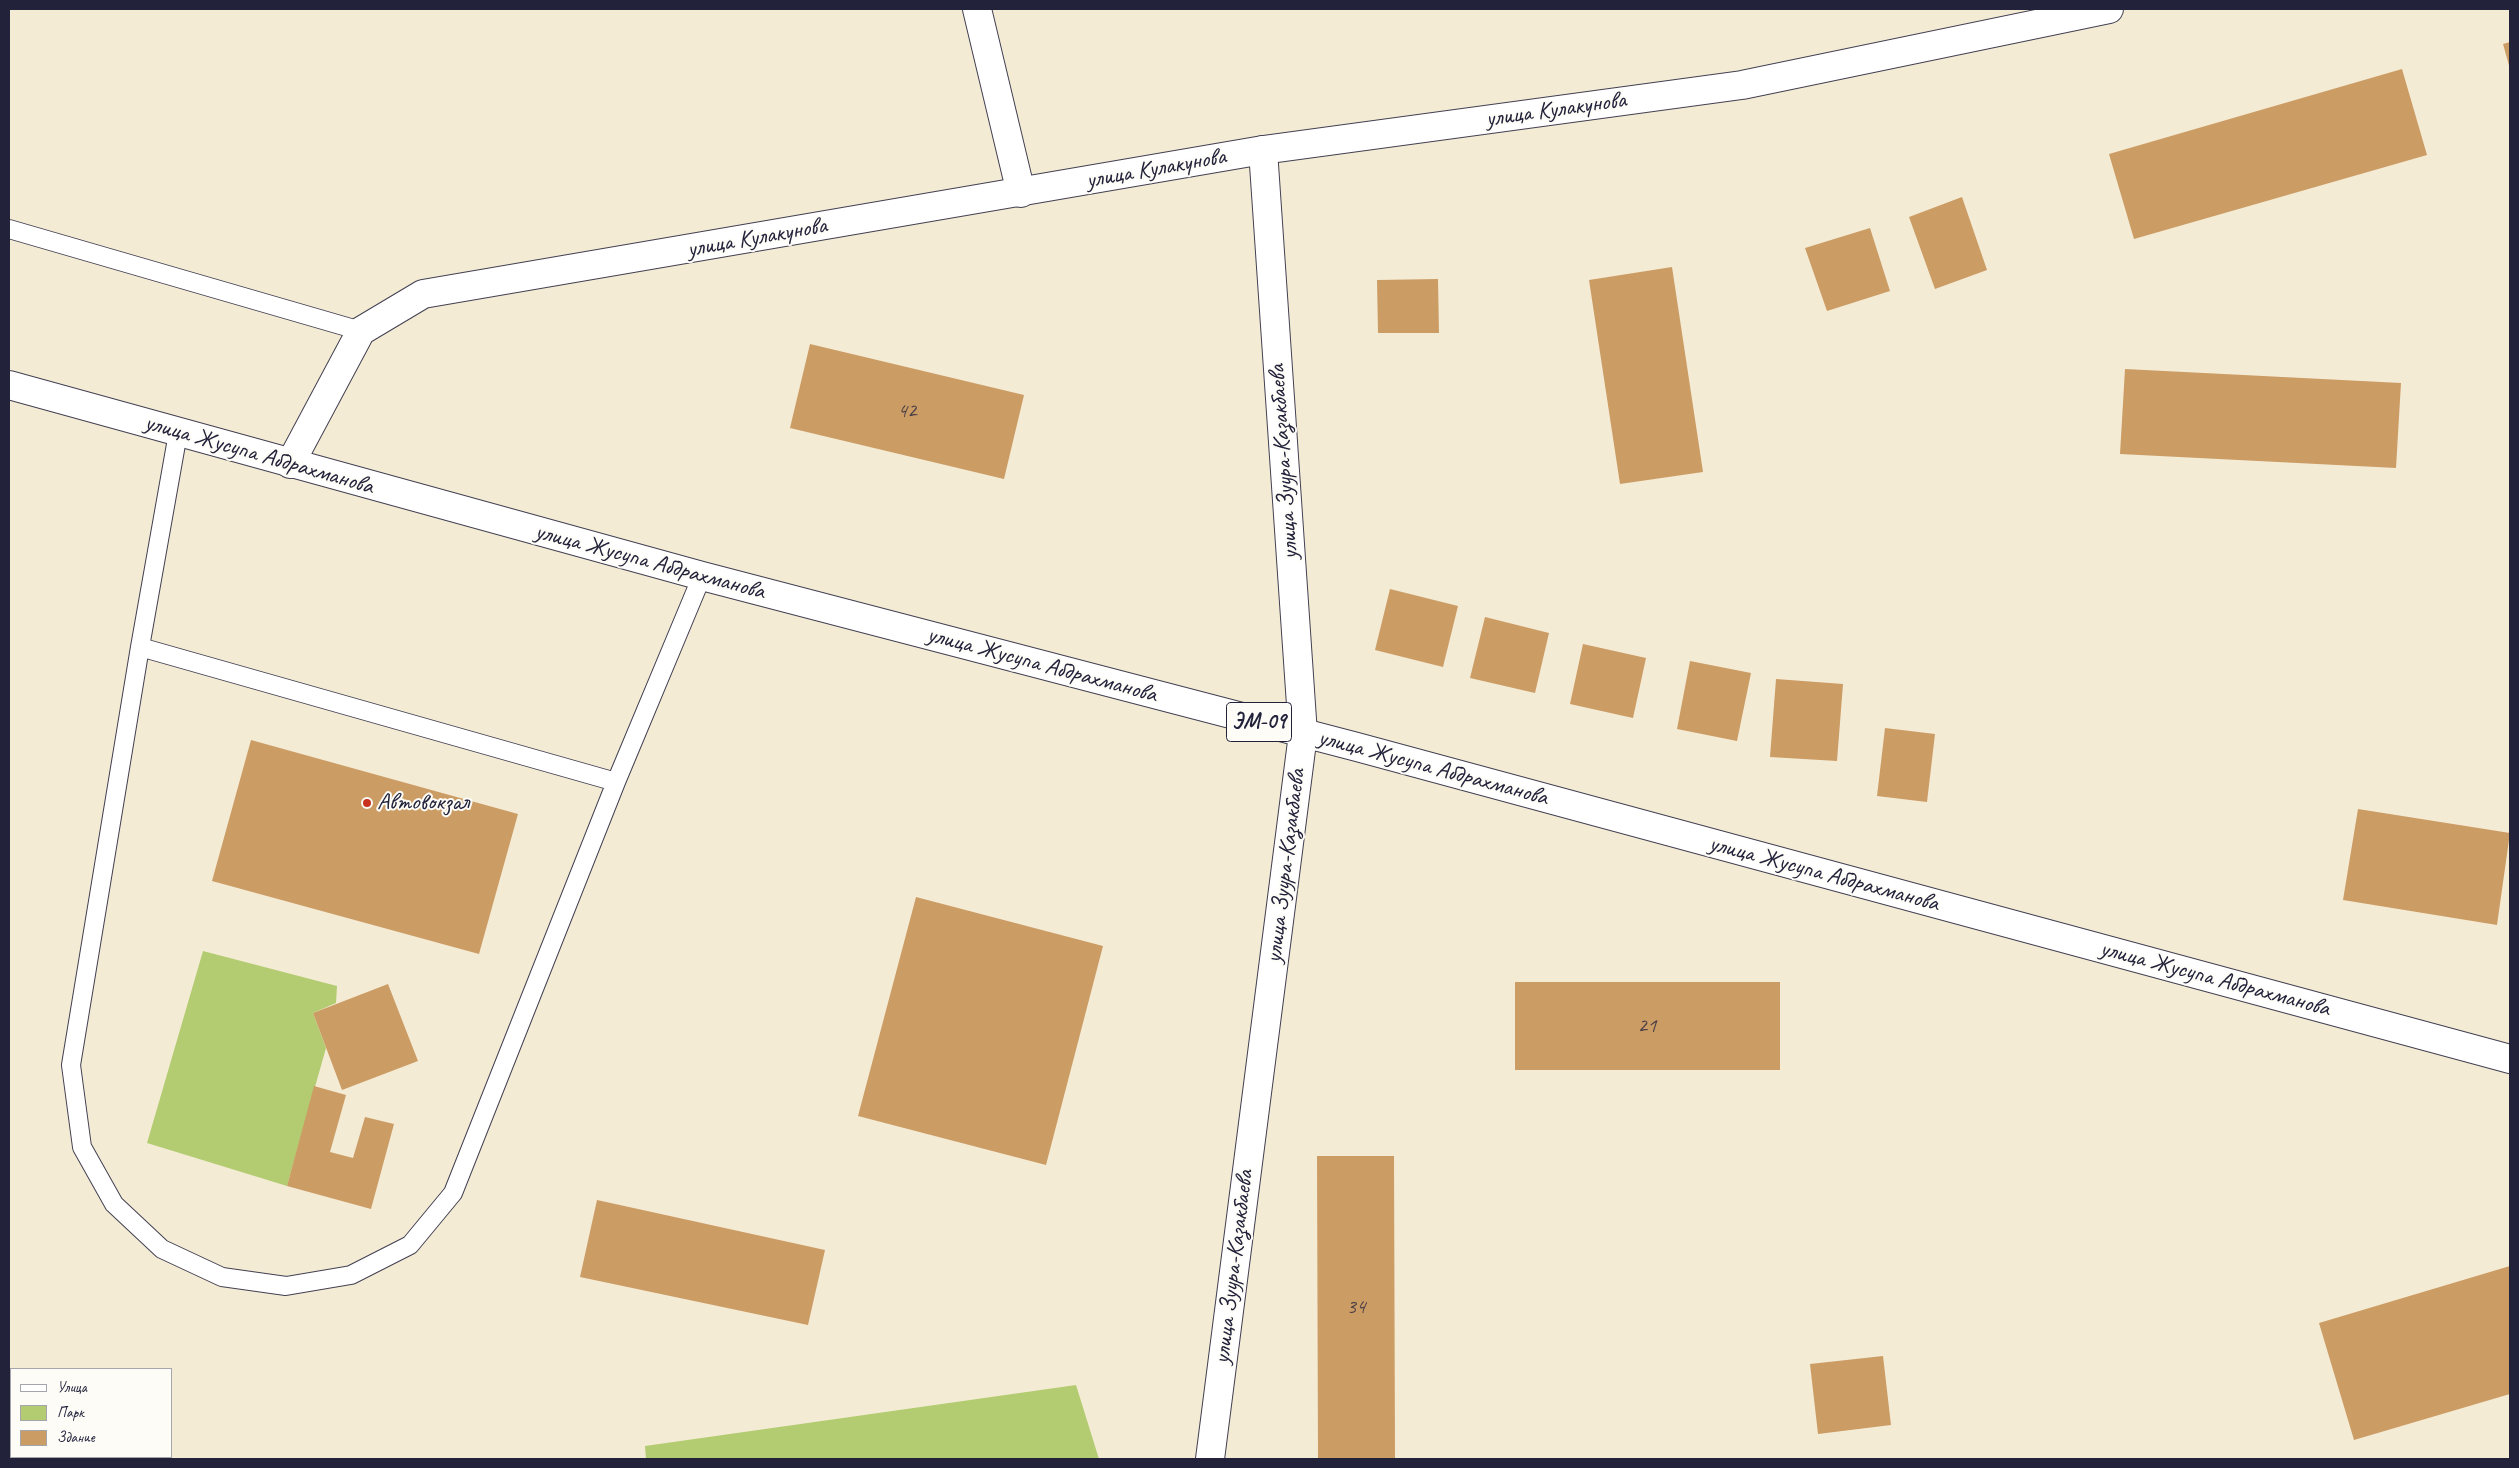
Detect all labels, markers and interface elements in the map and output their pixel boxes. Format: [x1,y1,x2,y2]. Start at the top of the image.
street label: улица Кулакунова [1484,86,1628,134]
street label: улица Кулакунова [1084,143,1228,195]
street label: улица Кулакунова [685,212,829,264]
street label: улица Зуура-Казакбаева [1263,364,1305,560]
house number: 42 [898,398,916,424]
street label: улица Жусупа Абдрахманова [141,409,377,501]
street label: улица Жусупа Абдрахманова [532,517,768,607]
street label: улица Жусупа Абдрахманова [924,620,1160,710]
road number: ЭМ-09 [1226,702,1292,742]
street label: улица Жусупа Абдрахманова [1315,723,1551,813]
street label: улица Зуура-Казакбаева [1260,767,1312,965]
place label: Автовокзал [377,789,469,817]
marker: Автовокзал [361,797,373,809]
street label: улица Жусупа Абдрахманова [1706,829,1942,919]
street label: улица Жусупа Абдрахманова [2097,934,2333,1024]
house number: 21 [1638,1013,1656,1039]
street label: улица Зуура-Казакбаева [1208,1168,1260,1366]
house number: 34 [1347,1294,1365,1320]
legend [10,1368,172,1458]
text: Улица [57,1378,87,1397]
text: Парк [57,1403,84,1422]
text: Здание [57,1428,95,1447]

